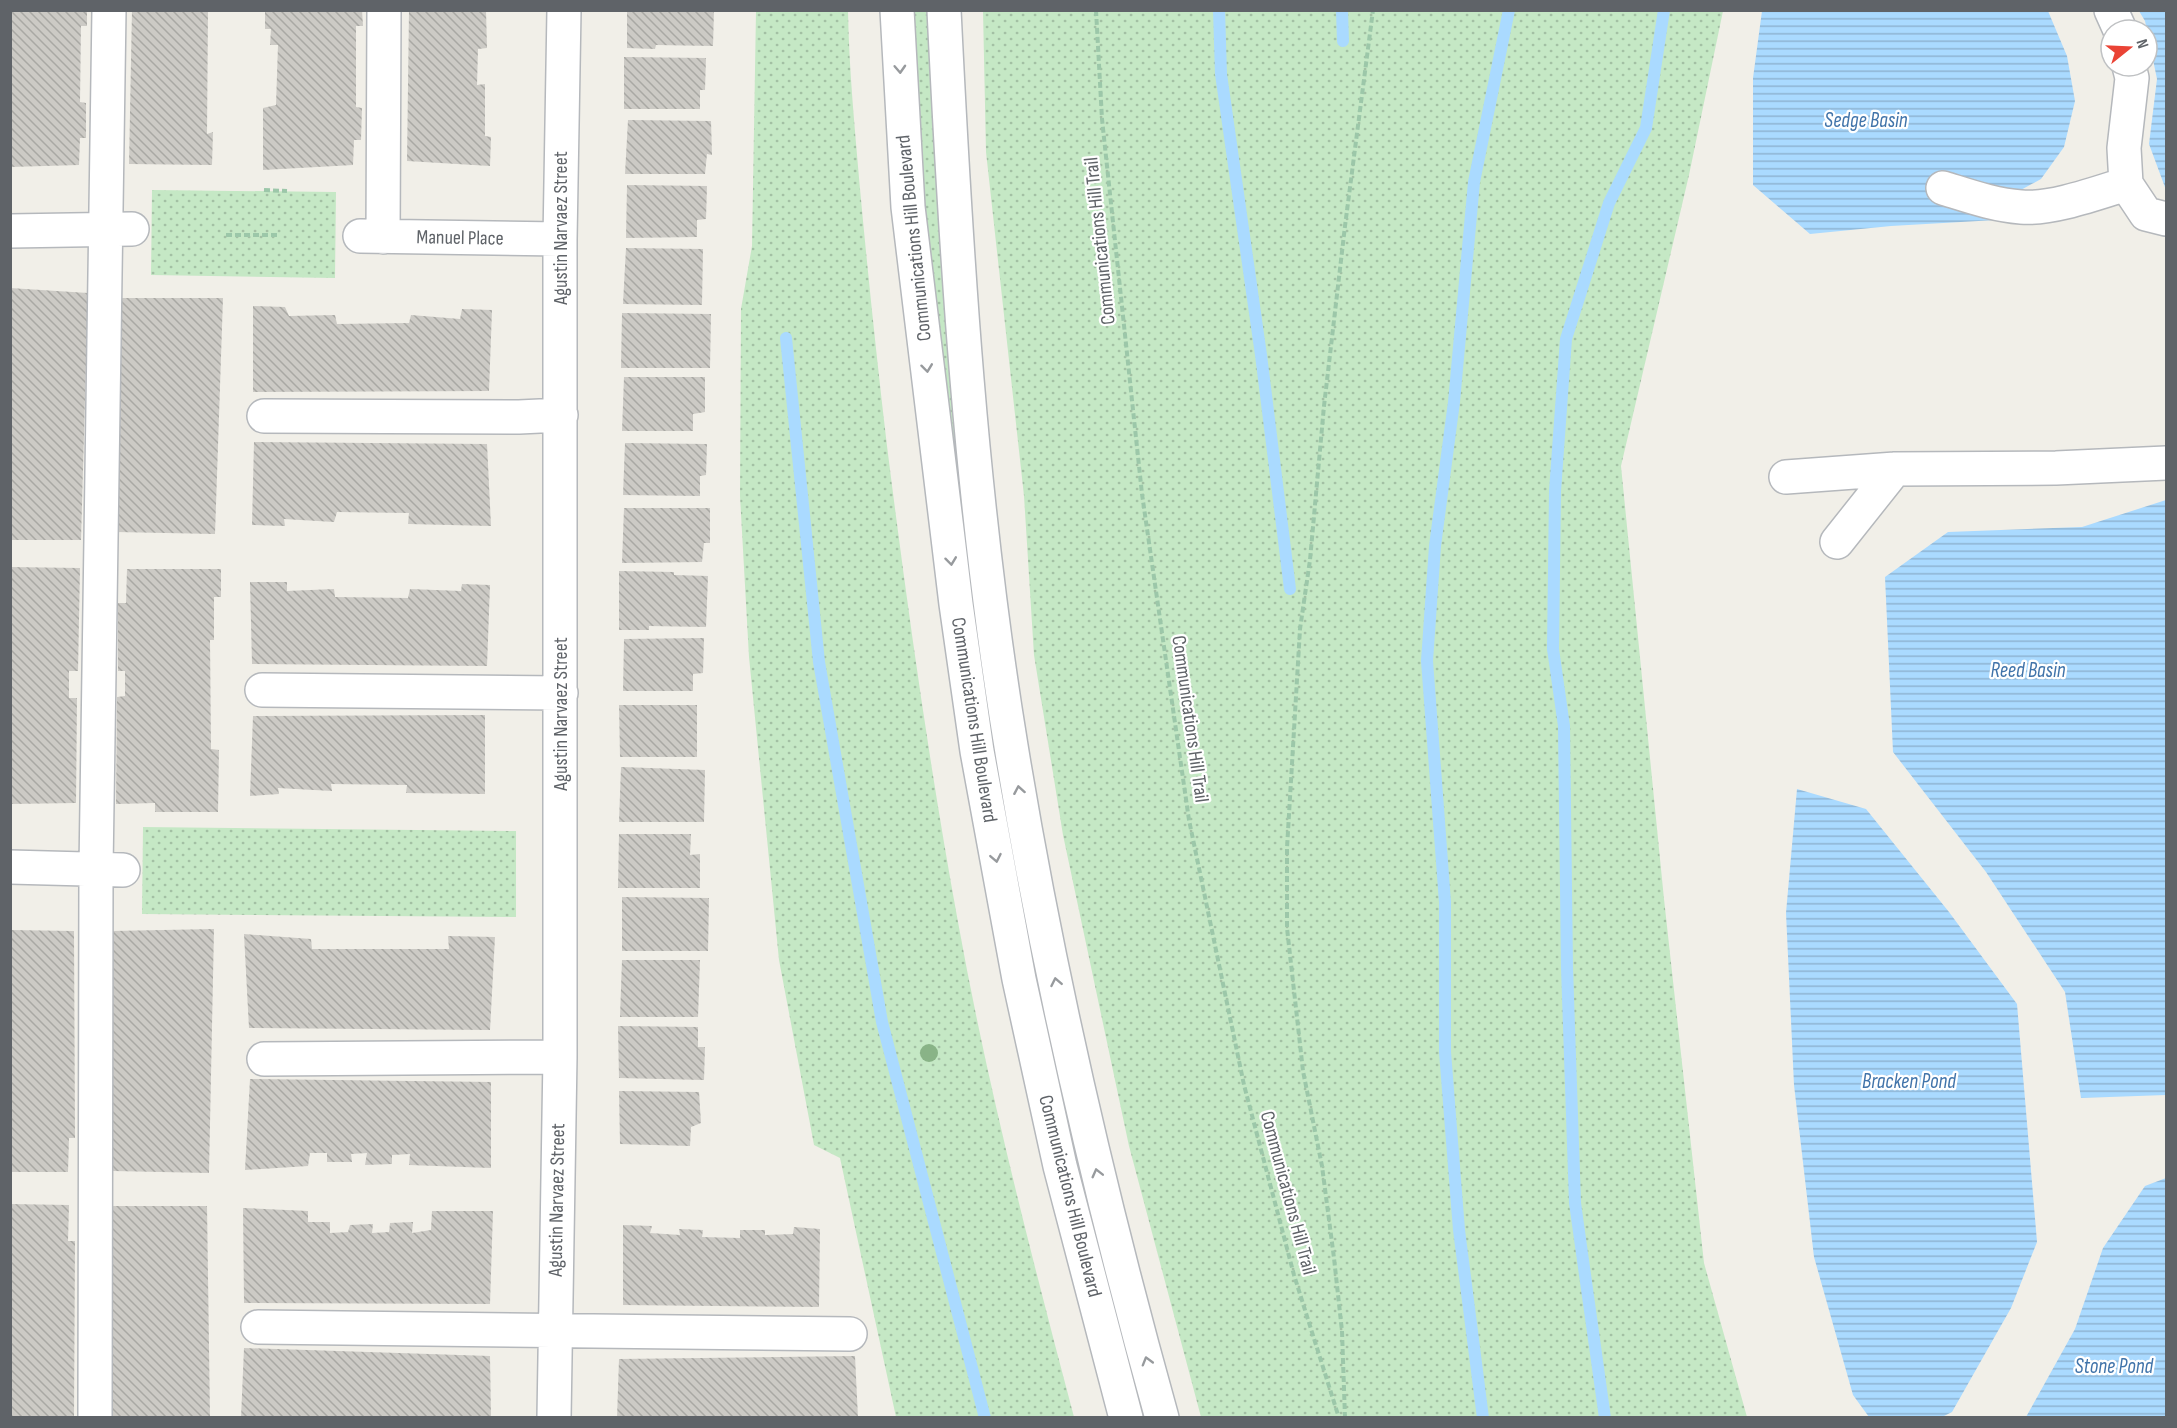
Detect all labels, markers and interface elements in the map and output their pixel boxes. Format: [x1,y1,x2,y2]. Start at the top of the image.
north arrow [2099,18,2159,78]
text: N [2131,37,2152,51]
one-way arrow [894,64,907,73]
water label: Sedge Basin [1824,108,1908,133]
street label: Communications Hill Boulevard [891,134,937,342]
street label: Agustin Narvaez Street [549,151,573,306]
street label: Communications Hill Trail [1079,156,1121,326]
street label: Manuel Place [416,225,504,251]
one-way arrow [921,363,933,372]
one-way arrow [944,556,957,566]
street label: Communications Hill Boulevard [946,616,1002,824]
street label: Communications Hill Trail [1166,634,1214,804]
street label: Agustin Narvaez Street [549,637,573,792]
water label: Reed Basin [1990,658,2066,683]
one-way arrow [1013,786,1026,796]
one-way arrow [989,852,1002,862]
one-way arrow [1050,977,1063,987]
water label: Bracken Pond [1862,1069,1957,1094]
street label: Communications Hill Boulevard [1033,1093,1107,1299]
street label: Communications Hill Trail [1255,1109,1321,1277]
street label: Agustin Narvaez Street [544,1123,570,1278]
one-way arrow [1092,1168,1105,1178]
water label: Stone Pond [2075,1354,2155,1379]
one-way arrow [1141,1356,1154,1366]

